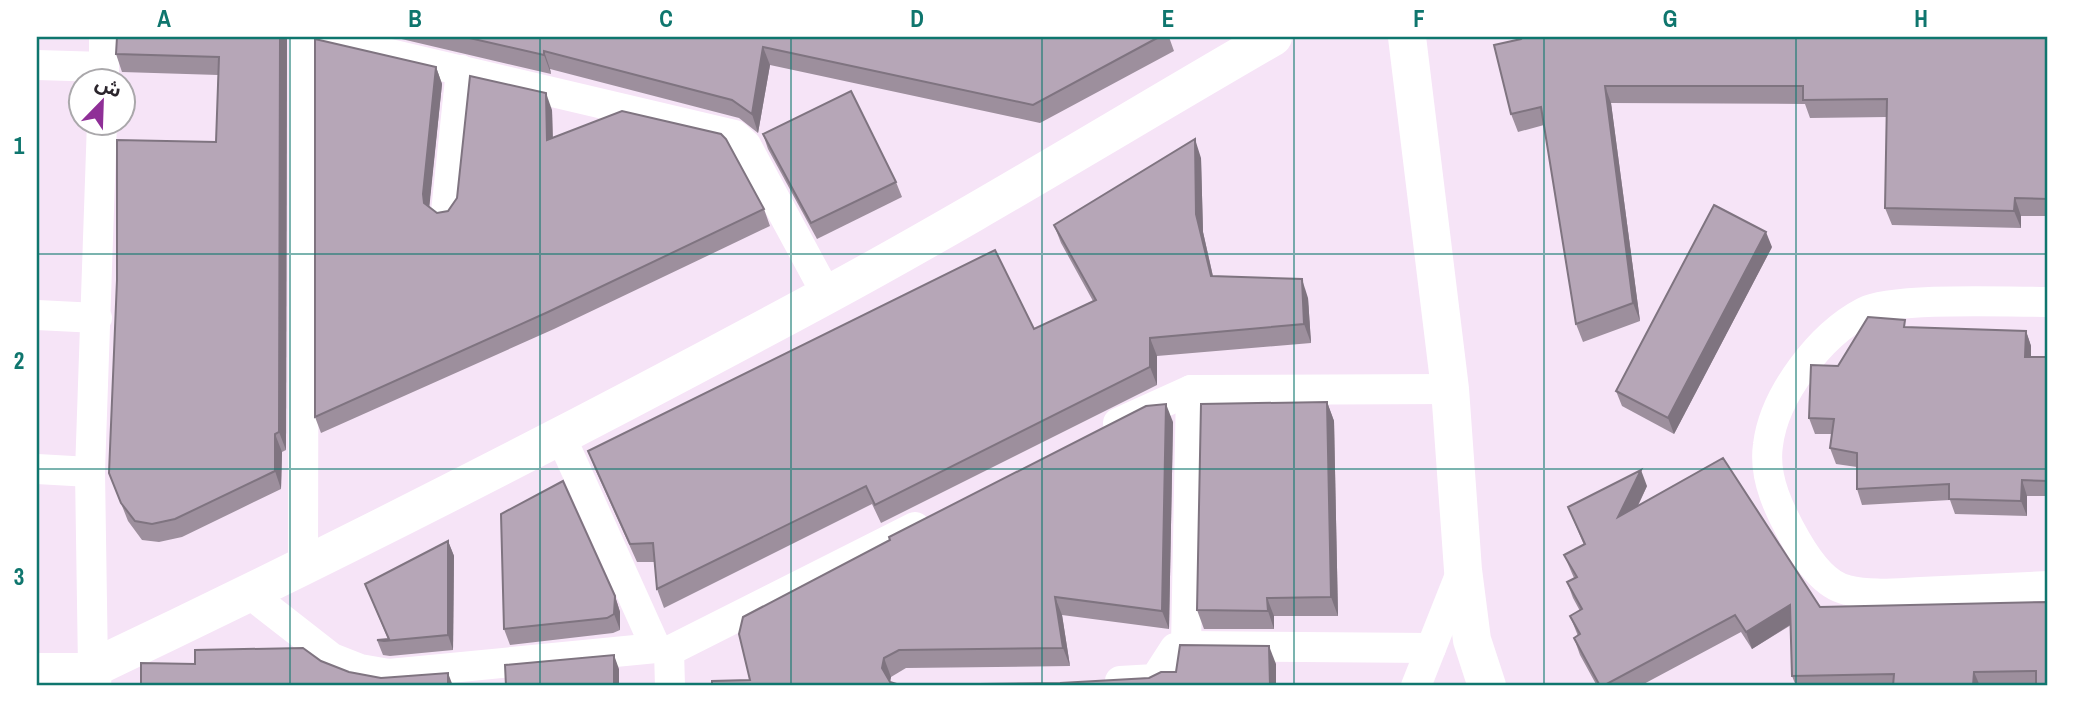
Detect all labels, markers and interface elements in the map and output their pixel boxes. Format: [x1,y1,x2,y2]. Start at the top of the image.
text: A [157,3,171,34]
text: B [408,3,422,34]
text: C [659,3,673,34]
text: D [910,3,924,34]
text: E [1162,3,1174,34]
text: F [1413,3,1425,34]
text: G [1663,3,1677,34]
text: H [1914,3,1928,34]
north arrow [66,66,136,136]
text: ش [92,69,126,103]
text: 1 [14,130,25,161]
text: 2 [14,345,24,376]
text: 3 [14,561,24,592]

